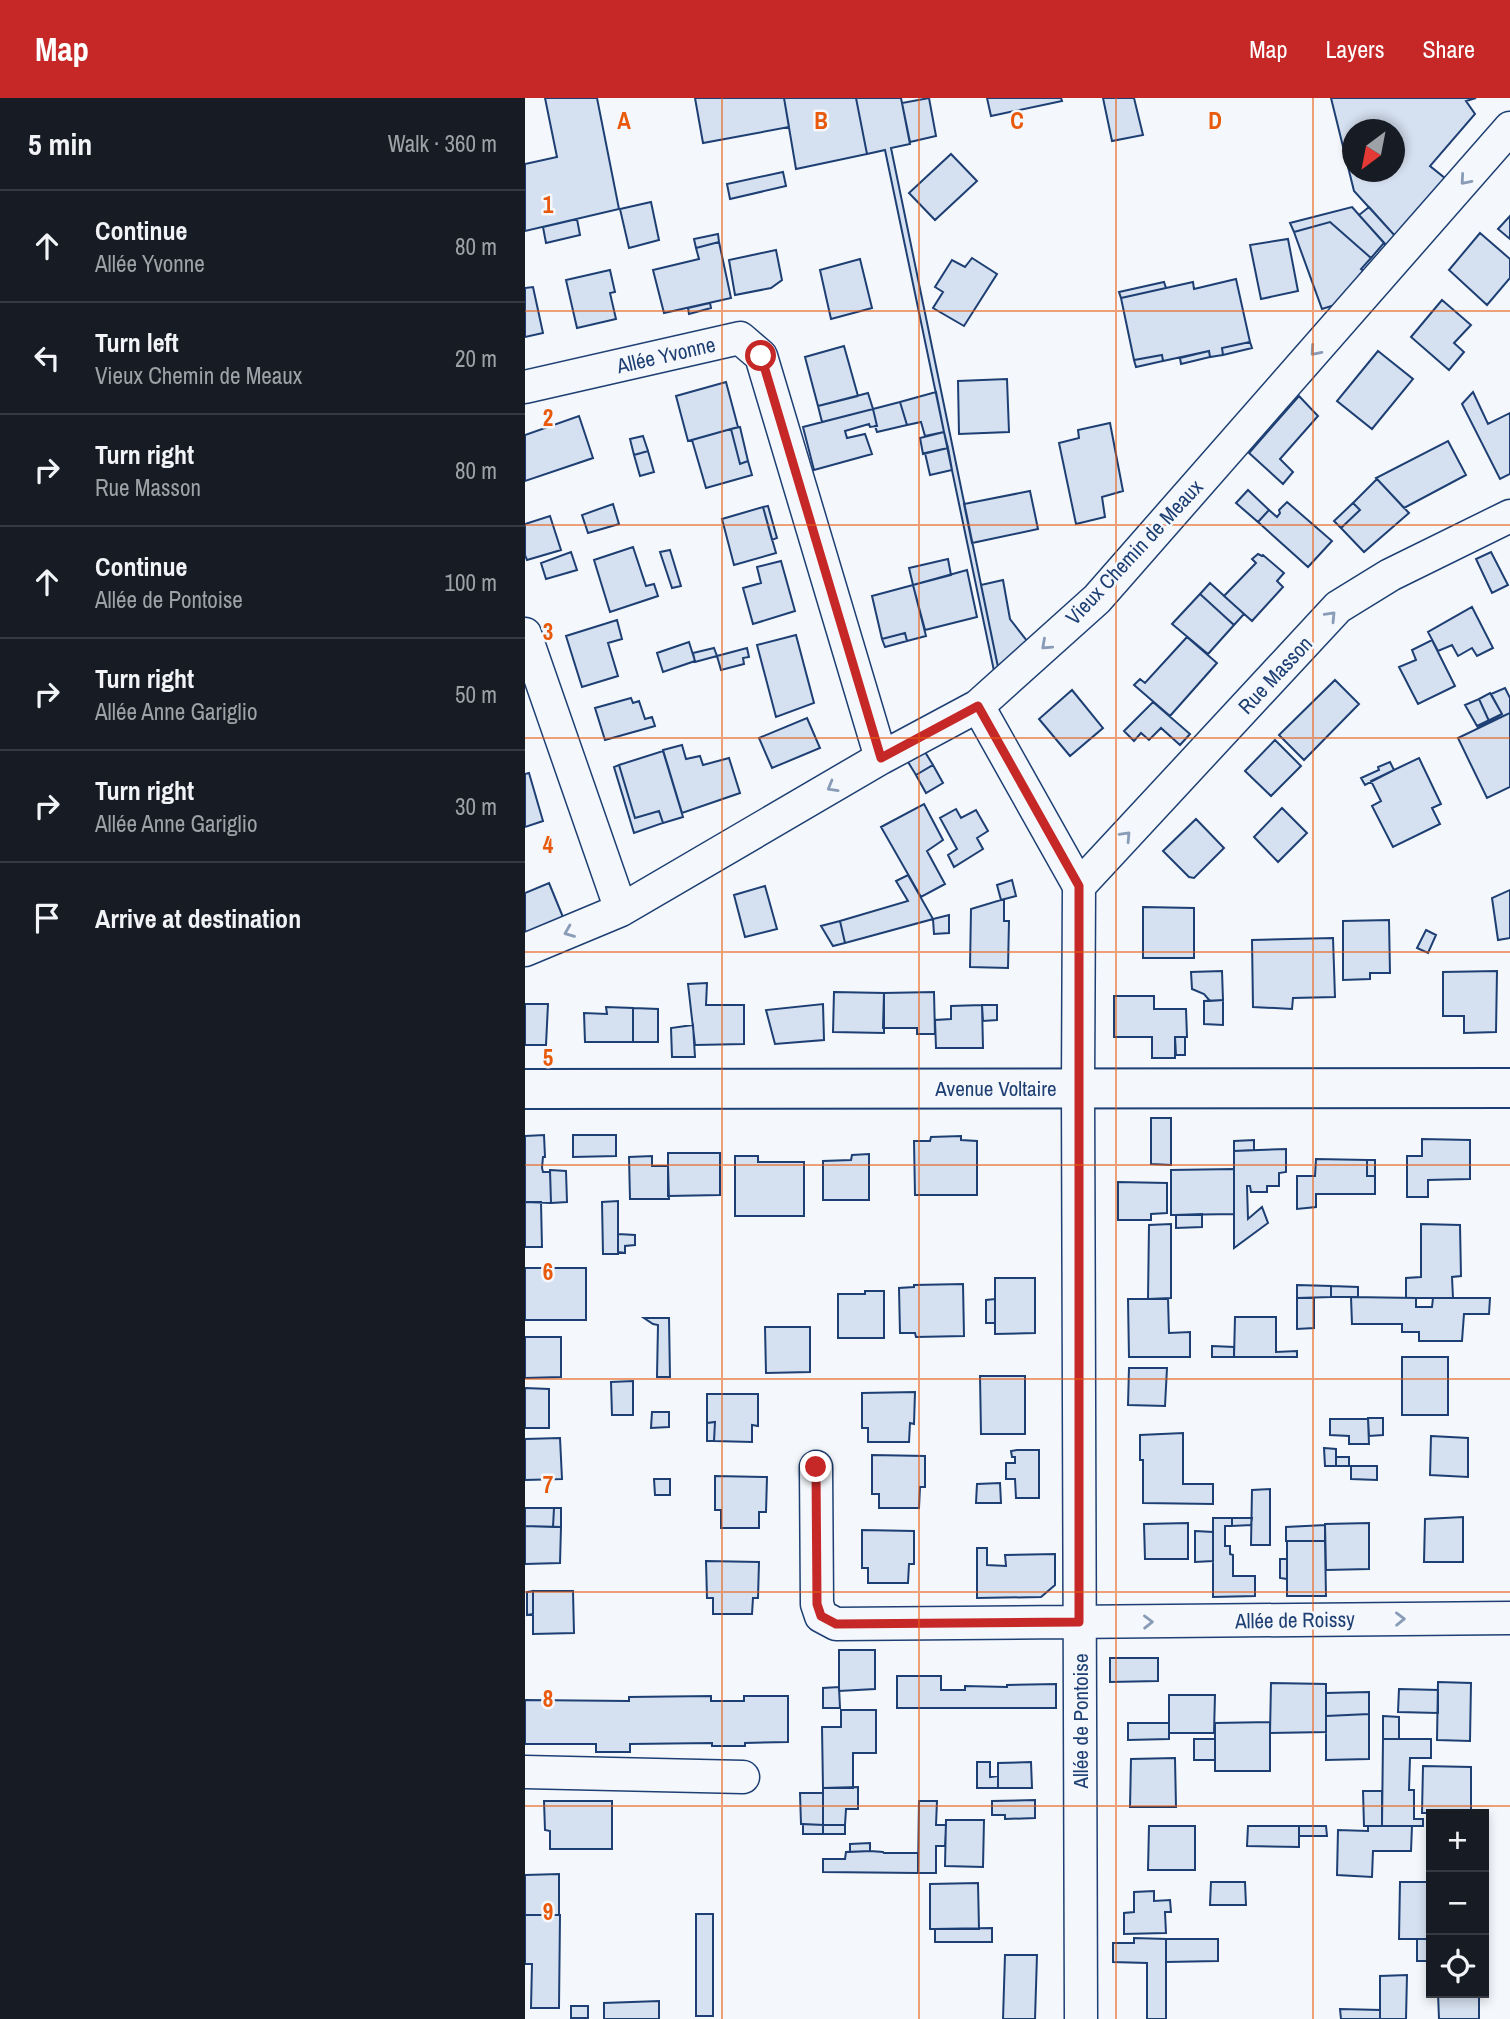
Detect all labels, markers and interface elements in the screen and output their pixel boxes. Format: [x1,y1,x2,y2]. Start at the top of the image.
text: Map [35,27,89,71]
text: Map [1249,33,1287,65]
text: Layers [1325,33,1384,65]
text: Share [1422,33,1475,65]
text: A [617,105,631,136]
text: B [814,105,828,136]
text: C [1010,105,1024,136]
text: D [1208,105,1222,136]
north arrow [1342,119,1405,182]
text: 5 min [28,124,92,164]
text: Walk · 360 m [388,128,497,159]
one-way arrow [1461,172,1473,185]
text: 1 [543,189,554,220]
text: Continue [95,213,187,248]
icon: ahead [28,227,66,265]
text: 80 m [455,231,497,262]
text: Allée Yvonne [95,248,205,279]
text: Turn left [95,325,179,360]
street label: Allée Yvonne [613,330,718,381]
icon: left [28,339,66,377]
route start [745,340,776,371]
one-way arrow [1311,342,1323,355]
text: 20 m [455,343,497,374]
text: Vieux Chemin de Meaux [95,360,302,391]
text: 2 [543,402,553,433]
text: Turn right [95,437,194,472]
icon: right [28,451,66,489]
text: 80 m [455,455,497,486]
text: Rue Masson [95,472,201,503]
street label: Vieux Chemin de Meaux [1059,473,1209,631]
text: Continue [95,549,187,584]
icon: ahead [28,563,66,601]
text: 100 m [445,567,497,598]
text: Allée de Pontoise [95,584,243,615]
one-way arrow [1322,611,1335,624]
text: 3 [543,616,553,647]
street label: Rue Masson [1231,630,1319,720]
one-way arrow [1041,637,1054,649]
text: Turn right [95,661,194,696]
icon: right [28,675,66,713]
text: 50 m [455,679,497,710]
text: Allée Anne Gariglio [95,696,258,727]
text: Turn right [95,773,194,808]
one-way arrow [827,779,840,792]
icon: right [28,787,66,825]
text: 30 m [455,791,497,822]
text: Allée Anne Gariglio [95,808,258,839]
text: 4 [543,829,554,860]
one-way arrow [1117,831,1130,844]
icon: arrive [28,899,66,937]
text: Arrive at destination [95,901,301,936]
one-way arrow [564,923,576,937]
text: 5 [543,1042,553,1073]
street label: Avenue Voltaire [934,1074,1057,1103]
text: 6 [543,1256,553,1287]
route end [800,1451,831,1482]
text: 7 [543,1469,553,1500]
street label: Allée de Roissy [1234,1604,1355,1636]
one-way arrow [1395,1611,1405,1627]
one-way arrow [1143,1614,1153,1630]
street label: Allée de Pontoise [1066,1654,1095,1790]
text: 8 [543,1683,553,1714]
map controls [1426,1809,1489,1998]
button: + [1426,1809,1489,1872]
button: − [1426,1872,1489,1935]
text: 9 [543,1896,553,1927]
button: locate [1426,1935,1489,1998]

